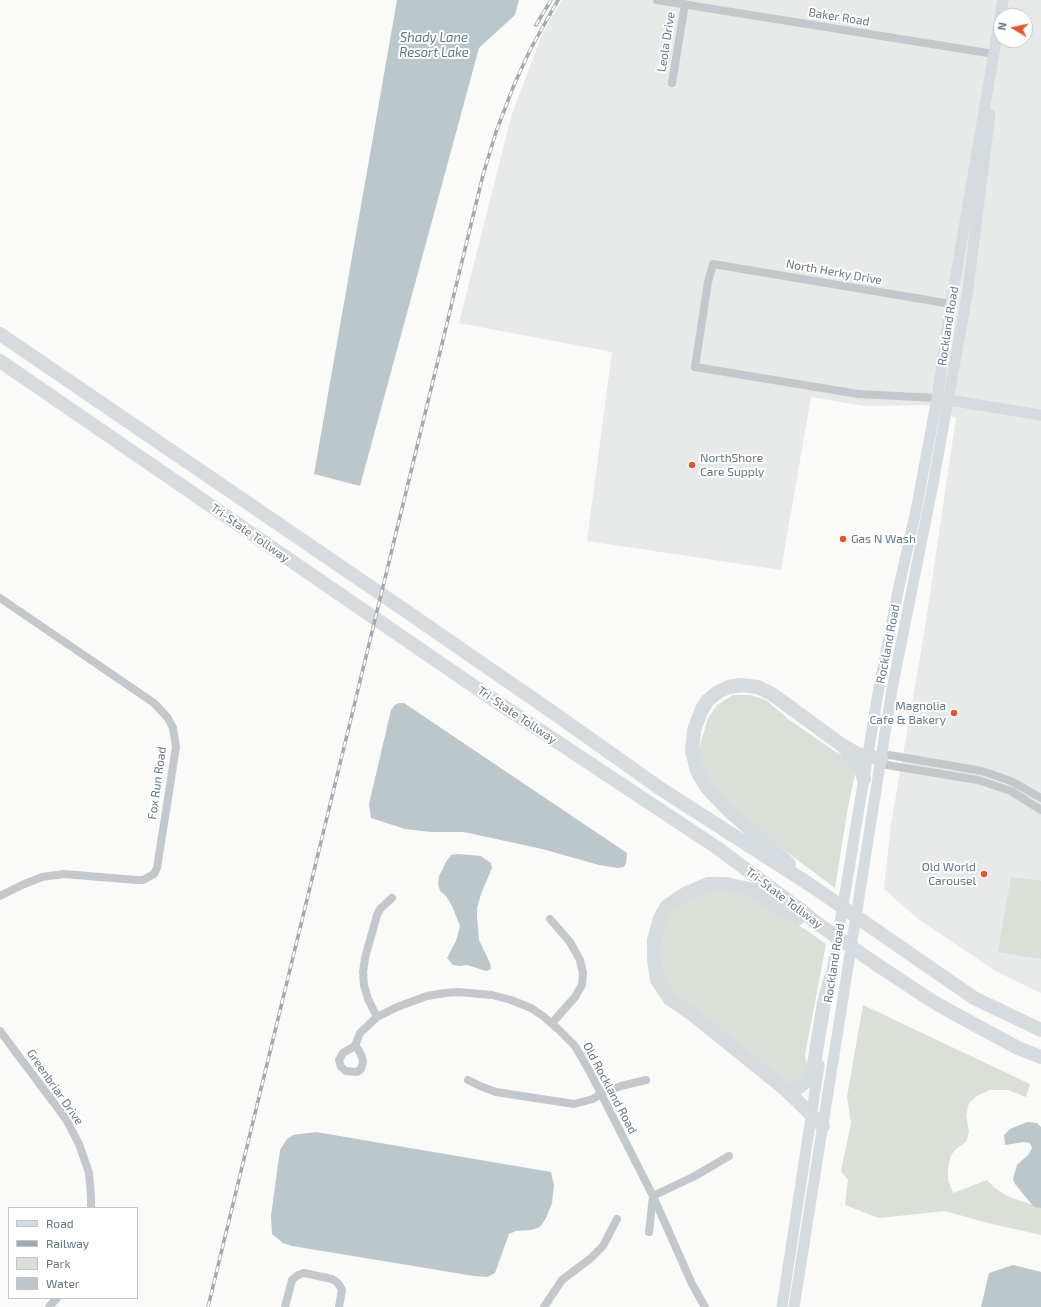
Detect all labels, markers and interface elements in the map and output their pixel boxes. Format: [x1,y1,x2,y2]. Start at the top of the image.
street label: Baker Road [807,5,871,29]
north arrow [993,8,1033,48]
street label: Leola Drive [654,11,678,73]
text: N [995,21,1009,31]
water label: Shady Lane Resort Lake [399,30,469,61]
street label: North Herky Drive [785,256,883,288]
street label: Rockland Road [935,285,961,367]
place label: NorthShore Care Supply [700,451,764,479]
marker: NorthShore Care Supply [687,460,697,470]
street label: Tri-State Tollway [208,501,292,565]
place label: Gas N Wash [851,532,916,546]
marker: Gas N Wash [838,534,848,544]
street label: Rockland Road [873,603,903,685]
street label: Tri-State Tollway [475,683,559,747]
place label: Magnolia Cafe & Bakery [869,699,946,727]
marker: Magnolia Cafe & Bakery [949,708,959,718]
street label: Fox Run Road [145,746,169,820]
place label: Old World Carousel [922,860,976,888]
street label: Tri-State Tollway [743,864,825,932]
marker: Old World Carousel [979,869,989,879]
street label: Rockland Road [821,922,847,1004]
street label: Old Rockland Road [580,1040,640,1136]
street label: Greenbriar Drive [24,1046,86,1128]
legend [8,1207,138,1299]
text: Road [46,1216,74,1230]
text: Railway [46,1236,89,1250]
text: Park [46,1256,71,1270]
text: Water [46,1276,80,1290]

